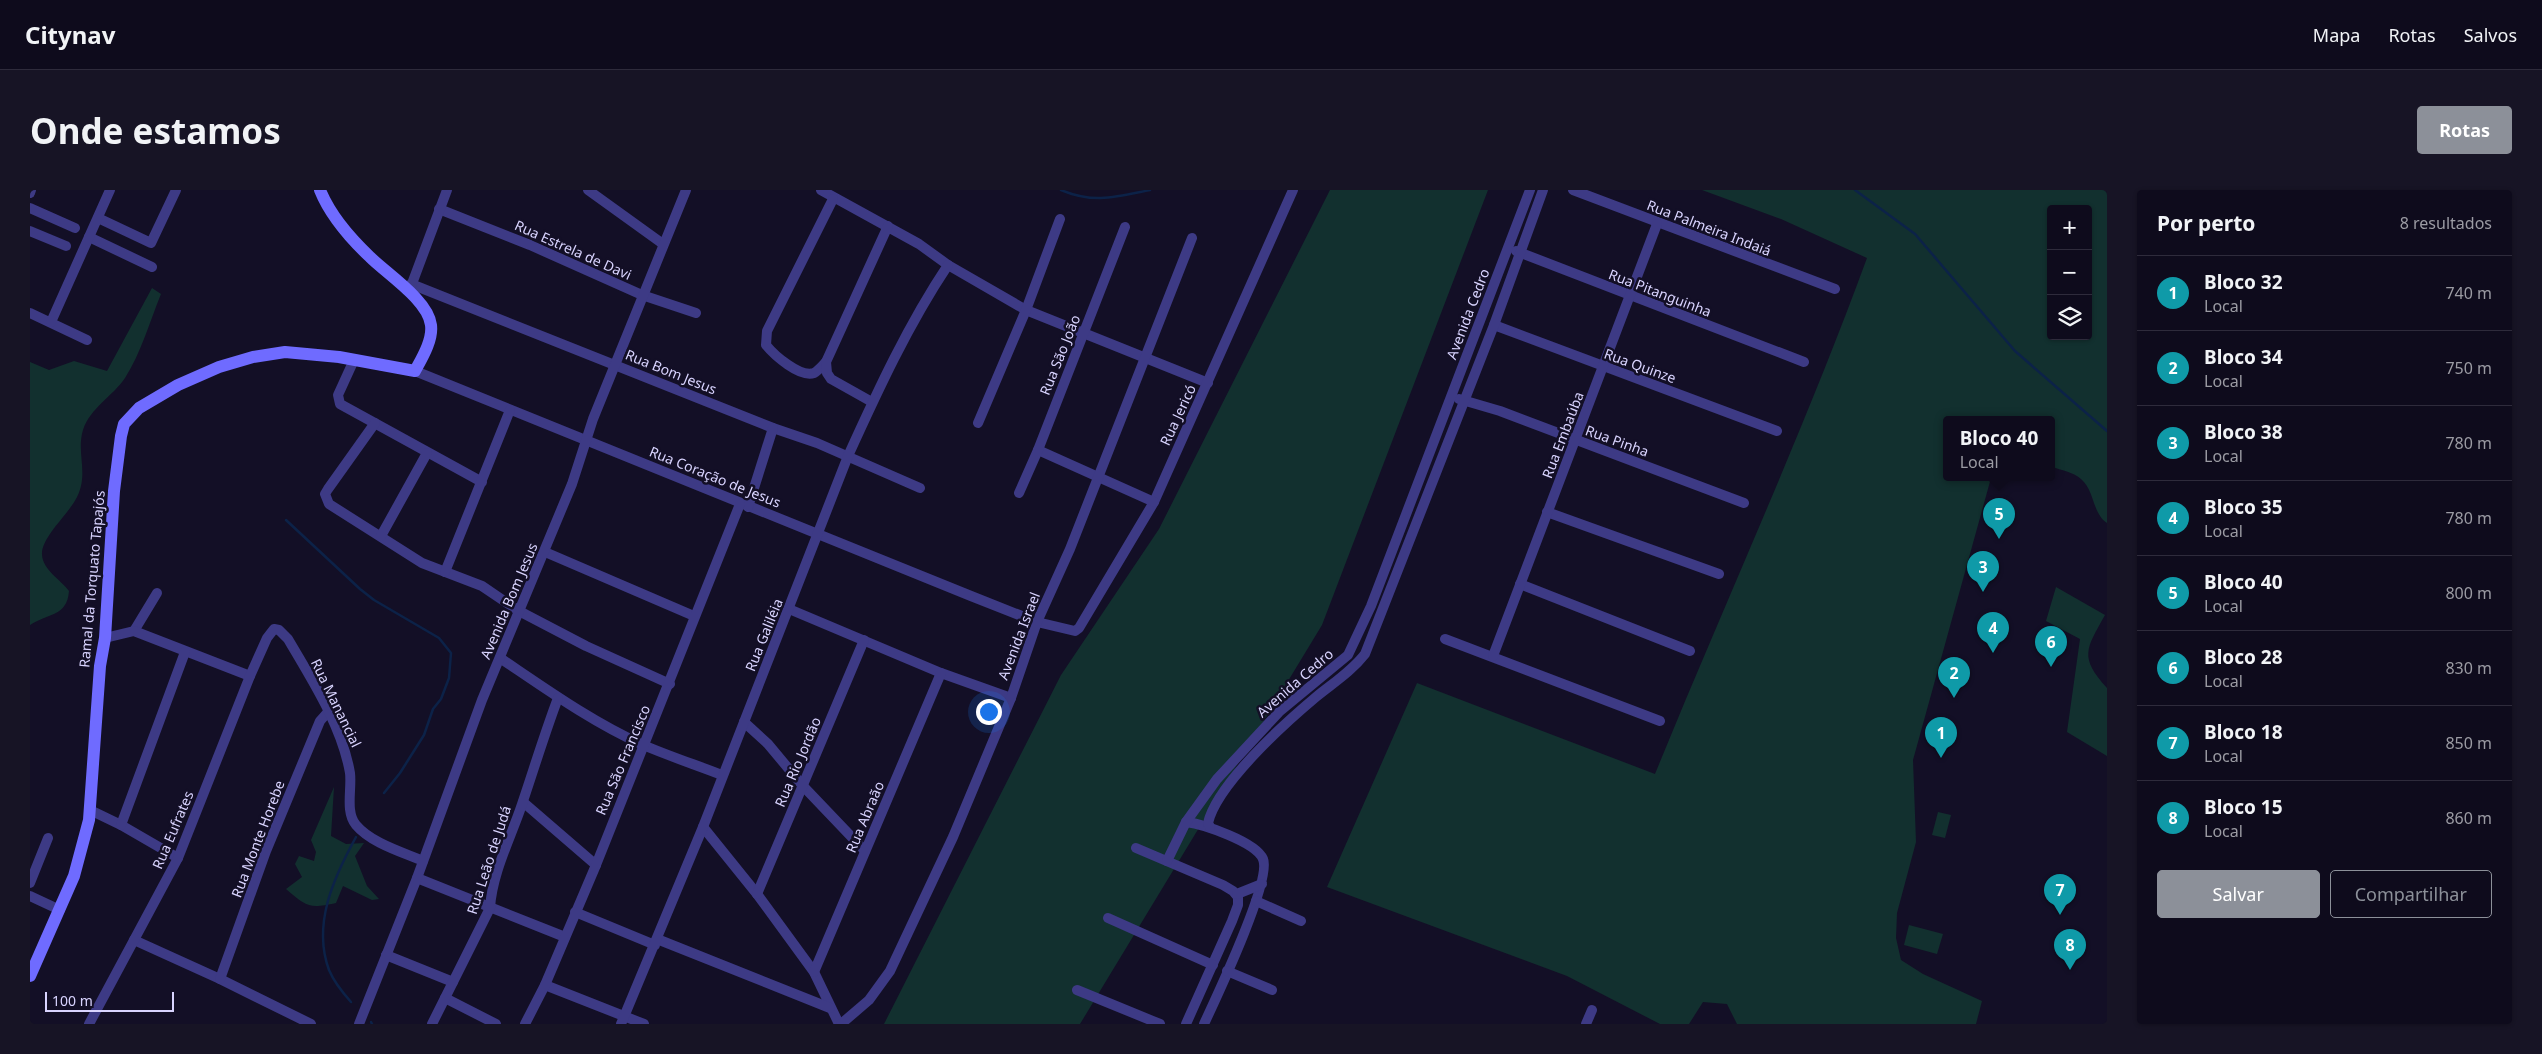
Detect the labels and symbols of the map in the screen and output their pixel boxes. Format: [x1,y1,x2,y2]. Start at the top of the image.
street label: Rua Palmeira Indaiá [1644,195,1774,260]
street label: Rua Estrela de Davi [512,215,635,284]
street label: Rua Pitanguinha [1606,264,1714,321]
street label: Avenida Cedro [1442,266,1494,362]
street label: Rua São João [1035,312,1084,398]
street label: Rua Quinze [1602,344,1679,387]
street label: Rua Bom Jesus [623,345,720,399]
street label: Rua Jericó [1155,381,1200,448]
street label: Rua Embaúba [1537,389,1588,481]
street label: Rua Pinha [1583,420,1651,461]
street label: Rua Coração de Jesus [647,441,784,512]
street label: Ramal da Torquato Tapajós [74,489,109,668]
pin: 5 [1983,498,2015,539]
street label: Avenida Bom Jesus [475,540,542,662]
pin: 3 [1967,551,1999,592]
street label: Avenida Israel [993,589,1044,682]
street label: Rua Galiléia [740,596,787,674]
pin: 4 [1977,612,2009,653]
pin: 6 [2035,626,2067,667]
street label: Avenida Cedro [1252,644,1337,721]
street label: Rua Manancial [307,655,366,750]
pin: 2 [1938,657,1970,698]
your location [976,699,1002,725]
street label: Rua São Francisco [591,702,654,818]
street label: Rua Rio Jordão [770,714,825,810]
pin: 1 [1925,717,1957,758]
street label: Rua Monte Horebe [226,777,289,900]
street label: Rua Abraão [841,778,888,856]
street label: Rua Eufrates [148,788,198,872]
street label: Rua Leão de Judá [462,803,515,917]
pin: 7 [2044,874,2076,915]
pin: 8 [2054,929,2086,970]
scale bar [45,989,174,1012]

